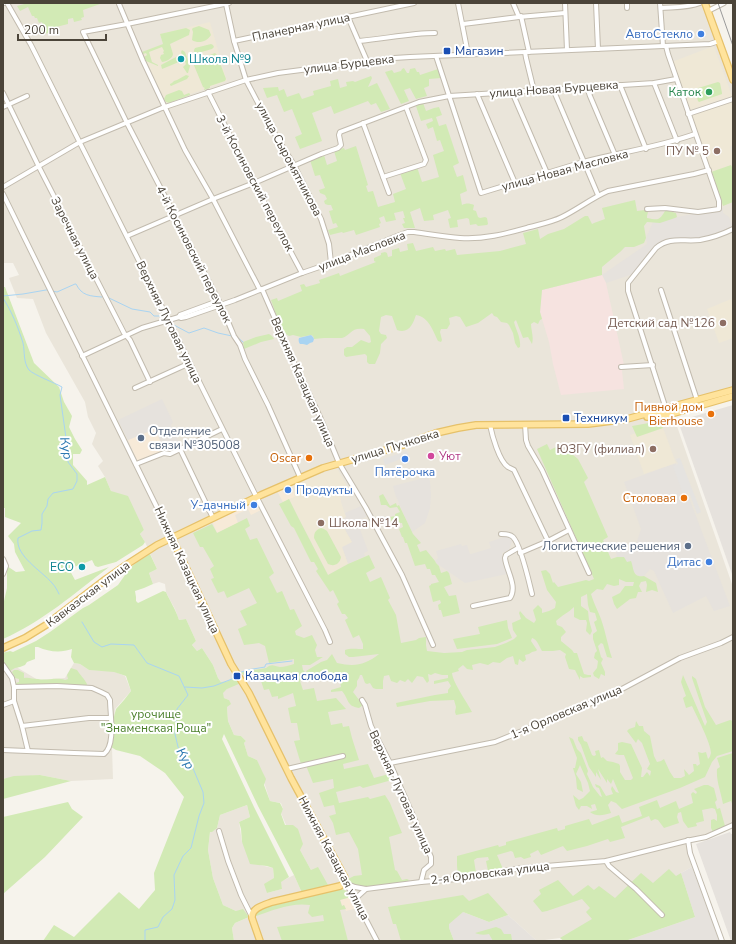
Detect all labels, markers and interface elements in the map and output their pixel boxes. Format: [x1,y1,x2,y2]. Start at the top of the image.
street label: Планерная улица [251,9,351,45]
scale bar [18,16,106,42]
text: 200 m [24,22,59,38]
place label: АвтоСтекло [626,26,693,42]
marker: АвтоСтекло [696,29,706,39]
place label: Магазин [455,43,503,59]
marker: Магазин [442,46,452,56]
place label: Школа №9 [189,51,251,67]
street label: улица Бурцевка [303,51,395,77]
marker: Школа №9 [176,54,186,64]
street label: улица Новая Бурцевка [489,77,619,101]
place label: Каток [668,84,702,100]
marker: Каток [704,87,714,97]
street label: улица Сыромятникова [252,99,326,219]
street label: 3-й Косиновский переулок [212,112,298,254]
place label: ПУ № 5 [666,143,709,159]
street label: улица Новая Масловка [500,145,630,195]
marker: ПУ № 5 [712,146,722,156]
street label: 4-й Косиновский переулок [152,183,236,326]
street label: Заречная улица [47,194,103,282]
street label: улица Масловка [316,227,408,275]
street label: Верхняя Луговая улица [132,258,206,386]
street label: Верхняя Казацкая улица [267,314,339,450]
place label: Детский сад №126 [608,315,715,331]
marker: Детский сад №126 [718,318,728,328]
place label: Пивной дом Bierhouse [635,399,703,429]
marker: Пивной дом Bierhouse [706,409,716,419]
place label: Техникум [574,410,628,426]
marker: Техникум [561,413,571,423]
place label: Отделение связи №305008 [149,423,240,453]
street label: улица Пучковка [349,425,441,467]
marker: Отделение связи №305008 [136,433,146,443]
water label: Кур [55,436,77,461]
place label: ЮЗГУ (филиал) [556,441,645,457]
marker: ЮЗГУ (филиал) [648,444,658,454]
place label: Уют [438,448,461,464]
place label: Oscar [270,450,302,466]
marker: Уют [426,451,436,461]
marker: Oscar [304,453,314,463]
marker: Пятёрочка [400,454,410,464]
place label: Пятёрочка [375,464,435,480]
place label: Продукты [296,482,353,498]
marker: Продукты [283,485,293,495]
place label: Столовая [623,490,676,506]
marker: Столовая [679,493,689,503]
place label: У-дачный [189,497,246,513]
marker: У-дачный [249,500,259,510]
street label: Нижняя Казацкая улица [151,504,223,636]
place label: Школа №14 [329,515,398,531]
marker: Школа №14 [316,518,326,528]
place label: Логистические решения [542,538,680,554]
marker: Логистические решения [683,541,693,551]
place label: Дитас [667,554,701,570]
street label: Кавказская улица [43,557,133,631]
marker: Дитас [704,557,714,567]
place label: ECO [50,559,74,575]
marker: ECO [77,562,87,572]
place label: Казацкая слобода [245,668,348,684]
marker: Казацкая слобода [232,671,242,681]
street label: 1-я Орловская улица [508,681,624,743]
park label: урочище "Знаменская Роща" [101,706,211,736]
street label: Верхняя Луговая улица [365,728,437,856]
water label: Кур [172,744,199,773]
street label: Нижняя Казацкая улица [294,793,374,923]
street label: 2-я Орловская улица [430,858,550,888]

